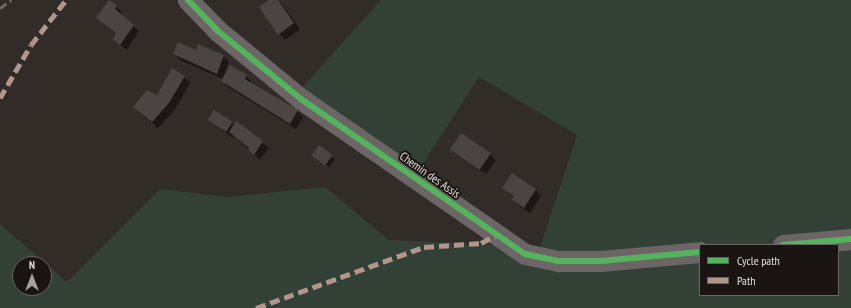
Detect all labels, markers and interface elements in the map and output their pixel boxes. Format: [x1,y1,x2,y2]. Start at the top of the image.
street label: Chemin des Assis [397,149,463,201]
legend [699,244,839,296]
text: Cycle path [737,253,780,268]
north arrow [12,256,52,296]
text: N [29,258,35,272]
text: Path [737,273,755,288]

